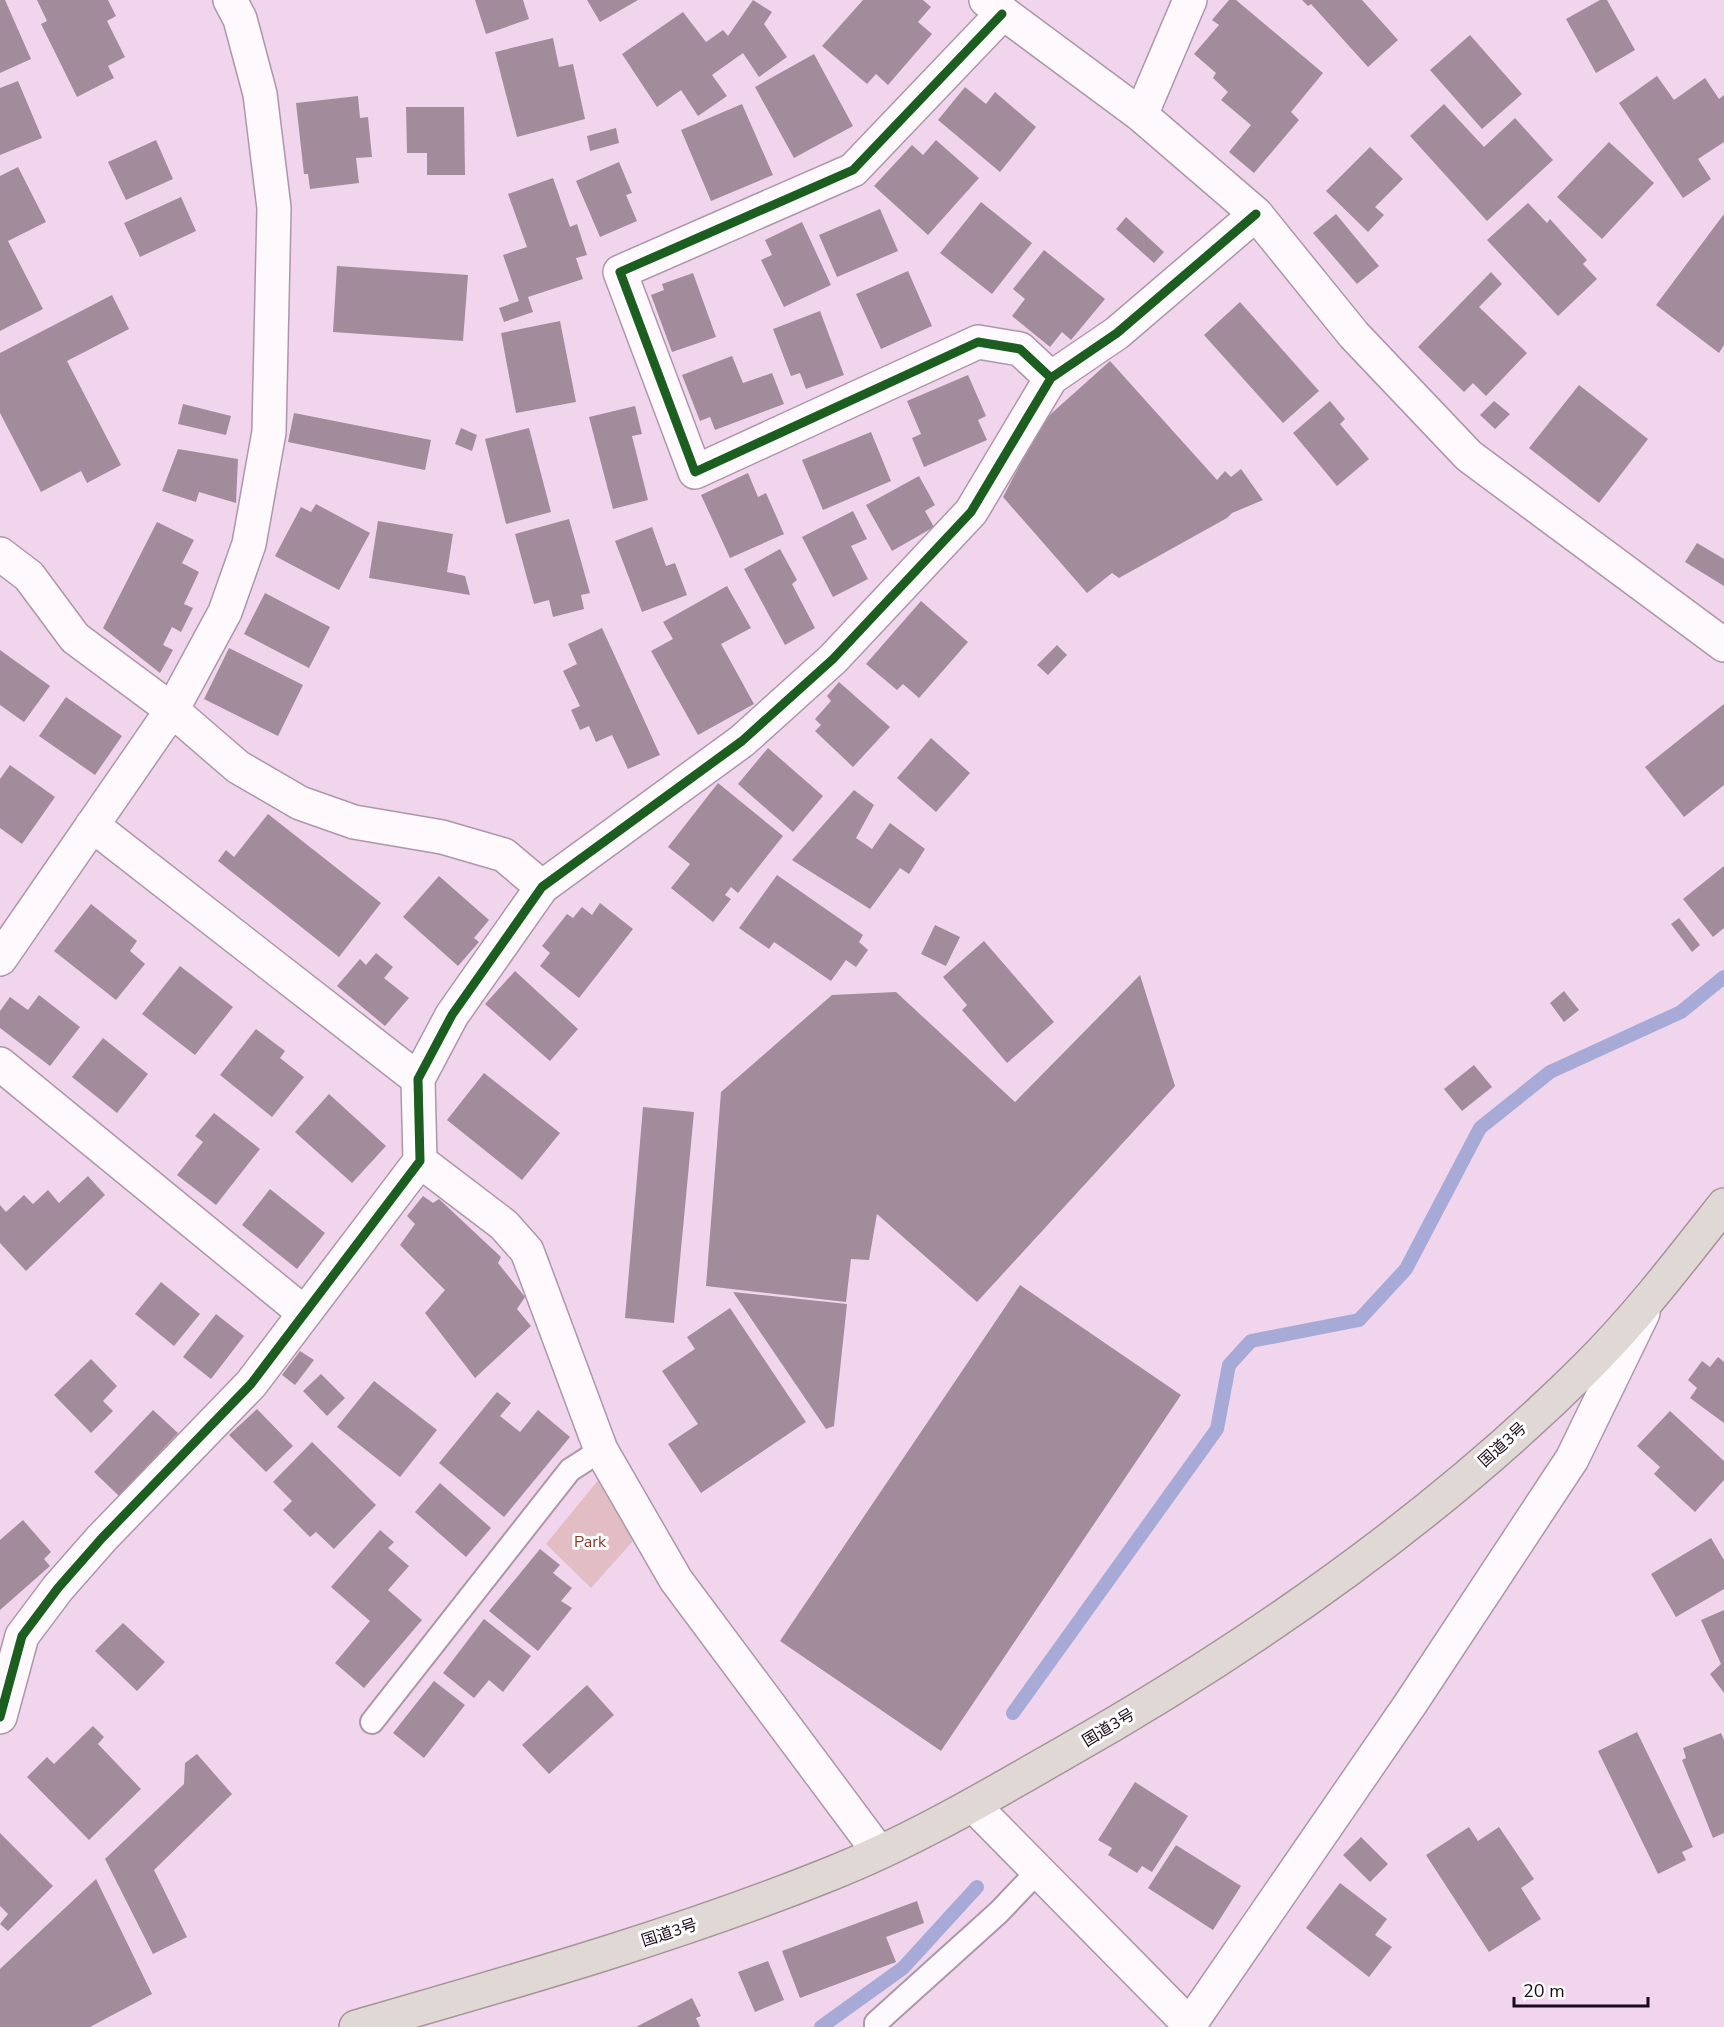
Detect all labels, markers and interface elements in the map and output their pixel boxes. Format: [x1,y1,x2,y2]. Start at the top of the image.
street label: 国道3号 [1474,1417,1531,1472]
park label: Park [574,1531,607,1553]
street label: 国道3号 [1078,1704,1139,1752]
street label: 国道3号 [639,1914,700,1952]
scale bar [1514,1970,1648,2008]
text: 20 m [1523,1979,1565,2003]

